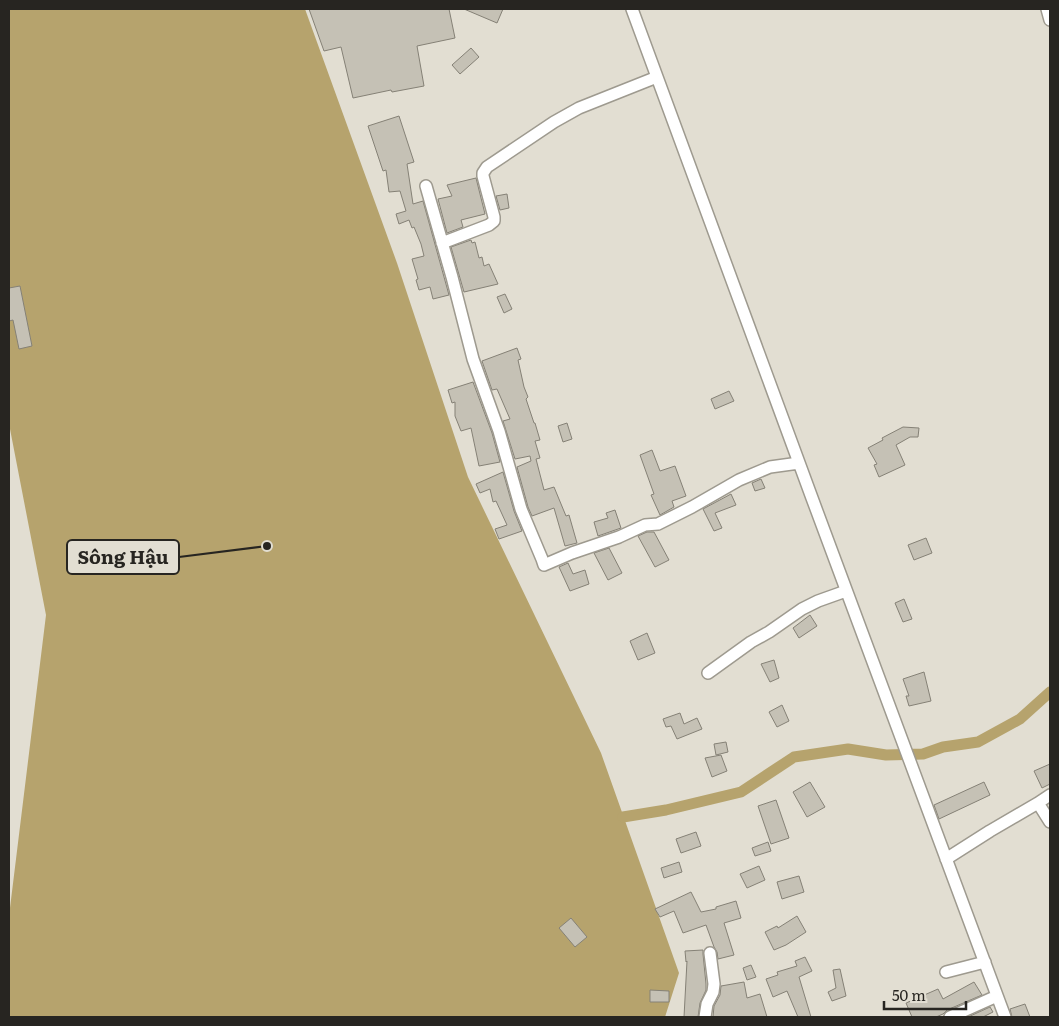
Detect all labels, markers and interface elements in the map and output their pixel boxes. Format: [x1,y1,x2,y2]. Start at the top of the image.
callout: Sông Hậu [67,540,179,574]
text: Sông Hậu [77,542,169,570]
scale bar [884,978,966,1010]
text: 50 m [892,983,926,1006]

